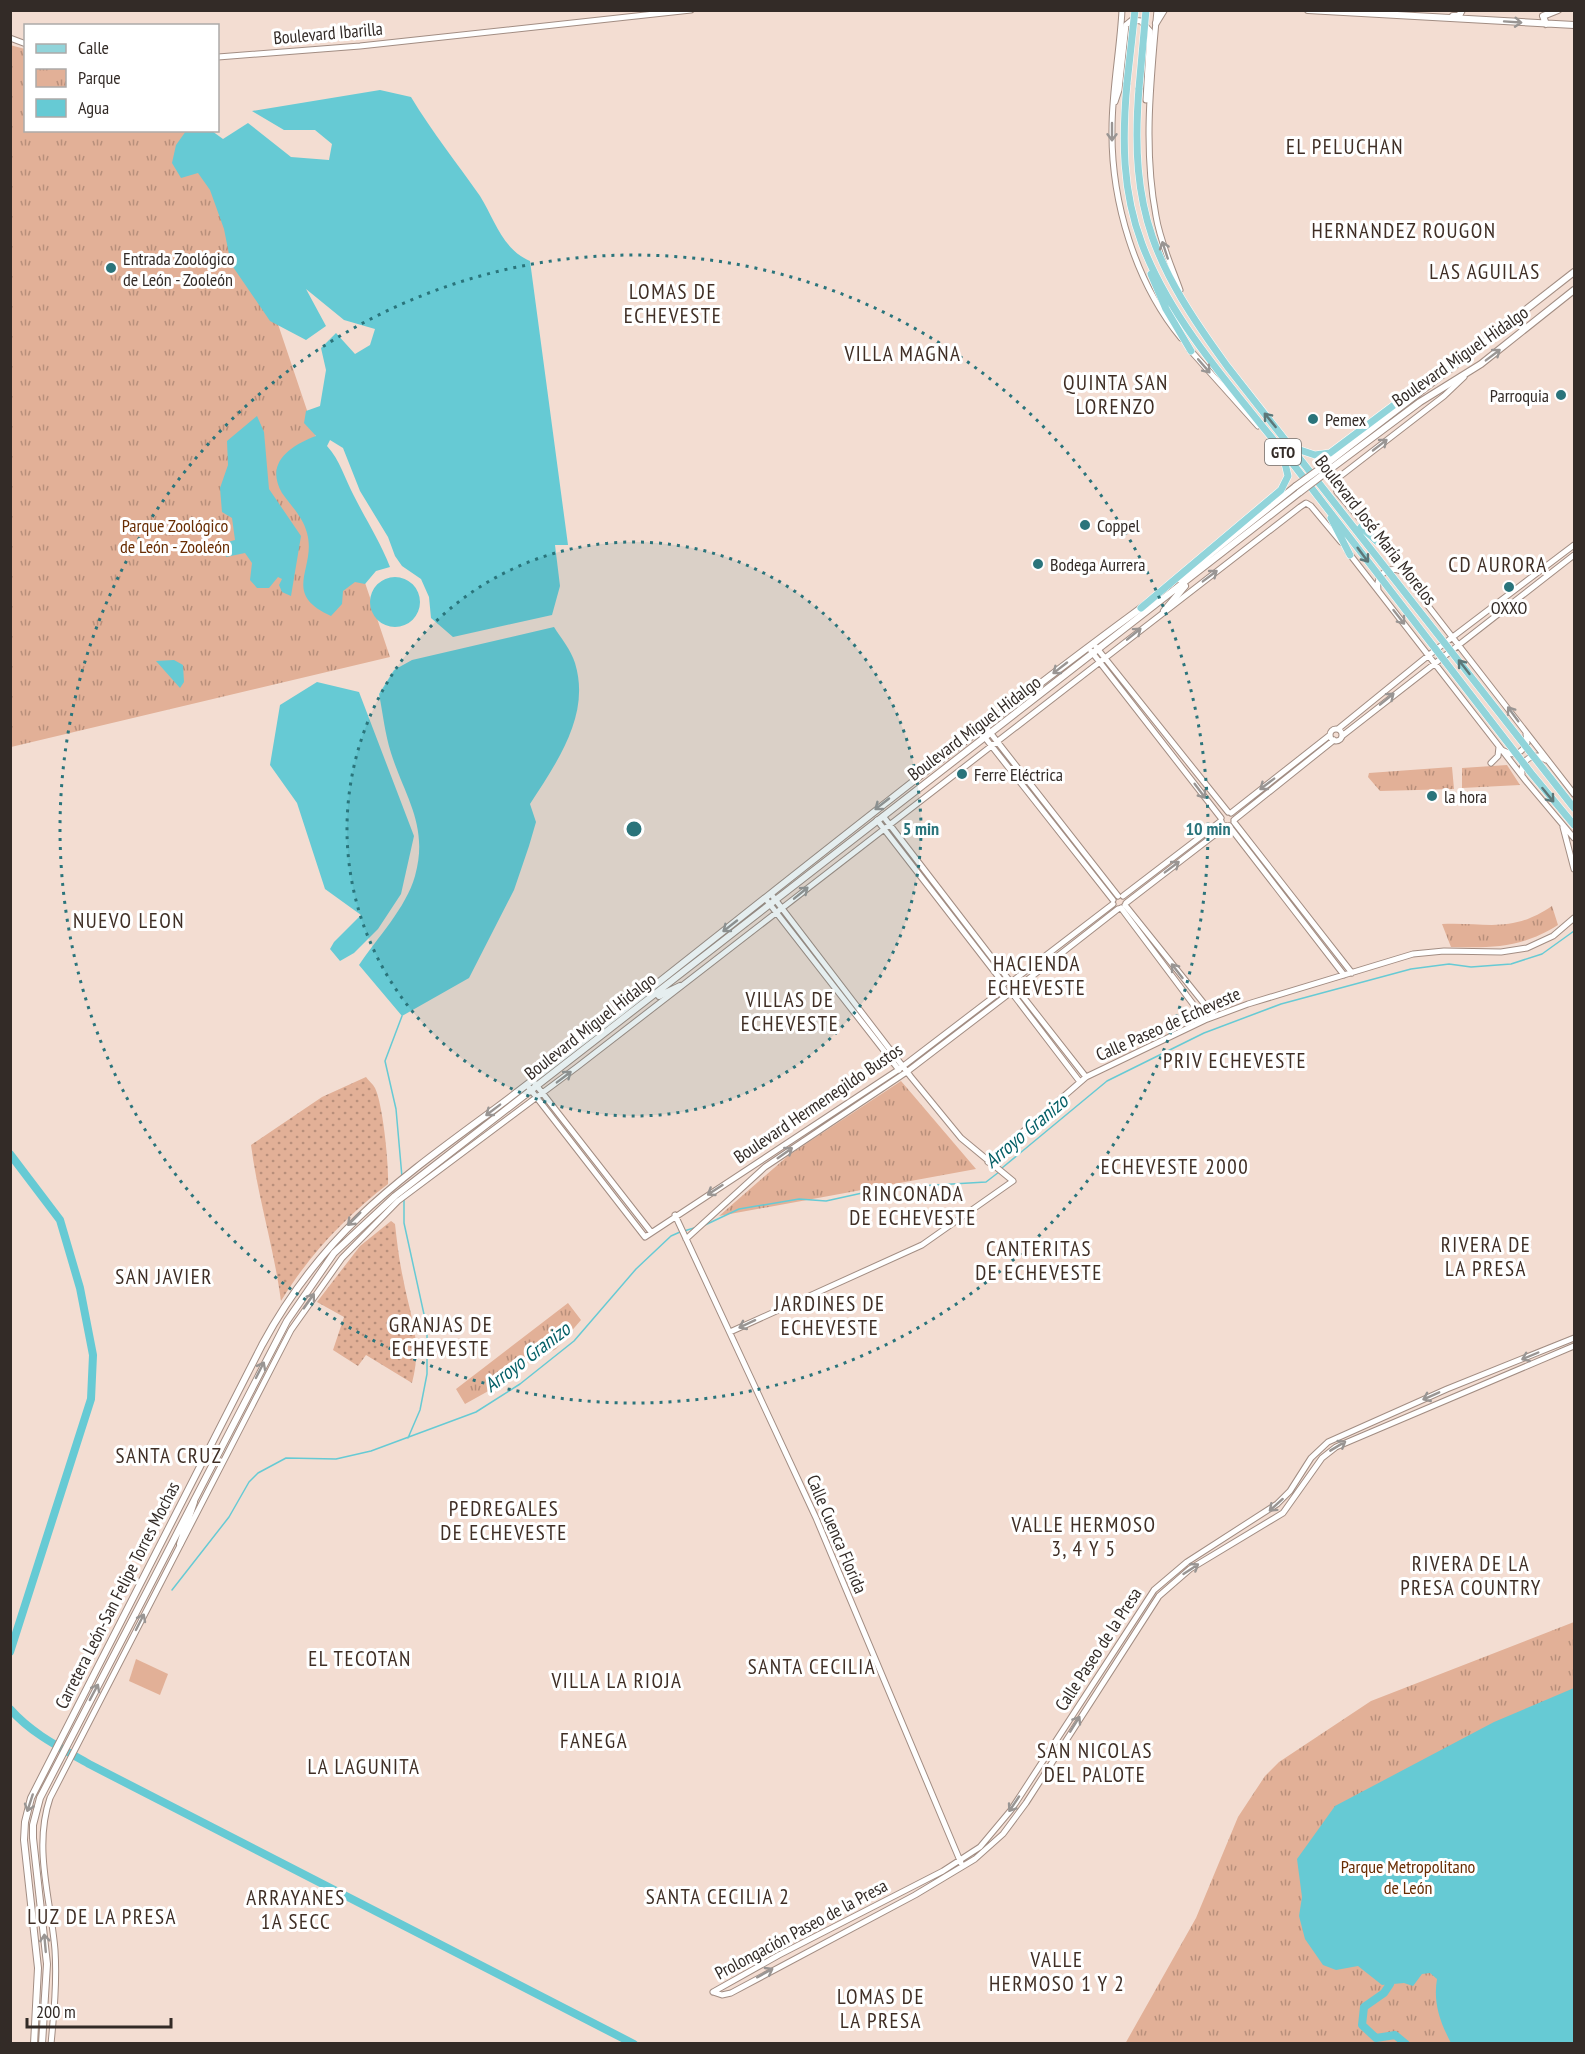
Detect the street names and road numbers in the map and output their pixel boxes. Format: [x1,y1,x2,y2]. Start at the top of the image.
street label: Boulevard Ibarilla [272,17,384,49]
street label: Boulevard Miguel Hidalgo [1388,300,1533,412]
road number: GTO [1265,439,1301,465]
street label: Boulevard José María Morelos [1310,451,1442,609]
street label: Boulevard Miguel Hidalgo [903,670,1045,786]
street label: Boulevard Miguel Hidalgo [520,967,661,1085]
street label: Calle Paseo de Echeveste [1092,982,1244,1066]
street label: Boulevard Hermenegildo Bustos [729,1038,907,1168]
street label: Calle Cuenca Florida [802,1471,872,1597]
street label: Carretera León-San Felipe Torres Mochas [50,1478,184,1712]
street label: Calle Paseo de la Presa [1050,1583,1146,1715]
street label: Prolongación Paseo de la Presa [711,1874,891,1984]

